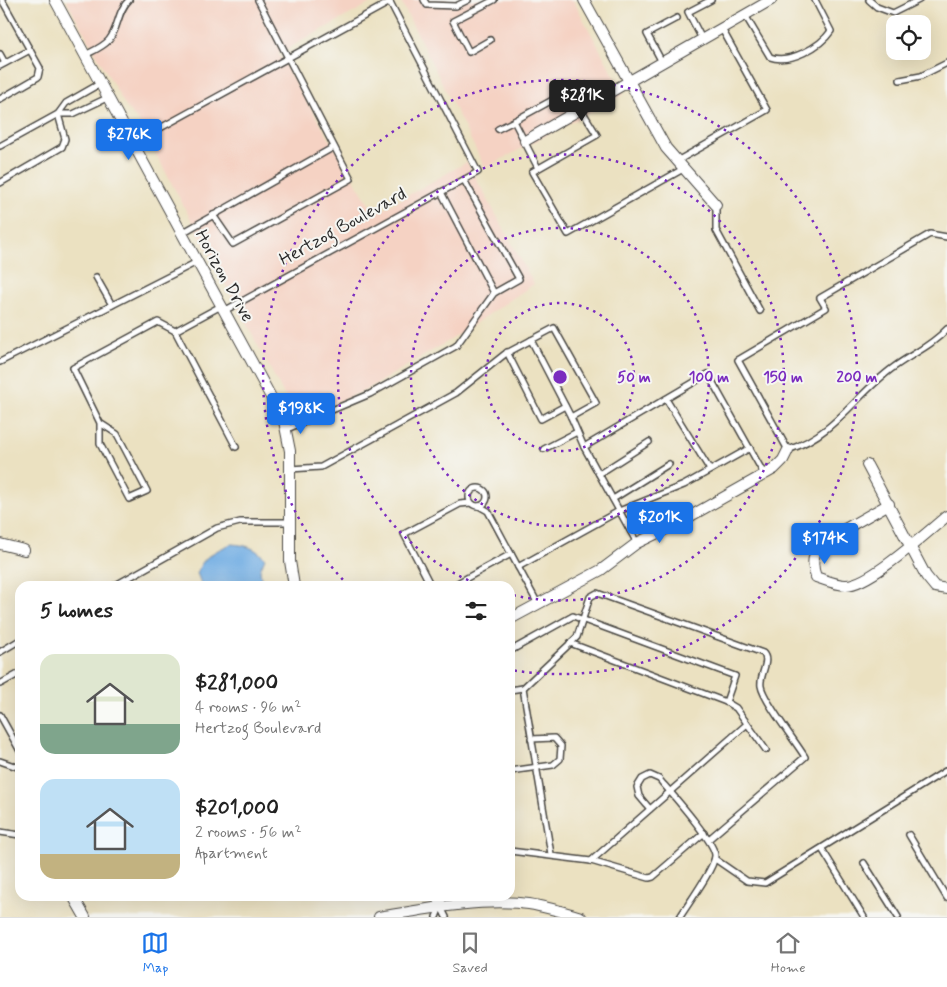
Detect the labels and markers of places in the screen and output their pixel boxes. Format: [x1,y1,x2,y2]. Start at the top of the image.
pin: $281K [547,80,617,122]
pin: $276K [94,119,164,161]
centre of rings [551,368,569,386]
pin: $198K [266,392,336,435]
pin: $201K [625,502,695,544]
pin: $174K [790,522,860,565]

